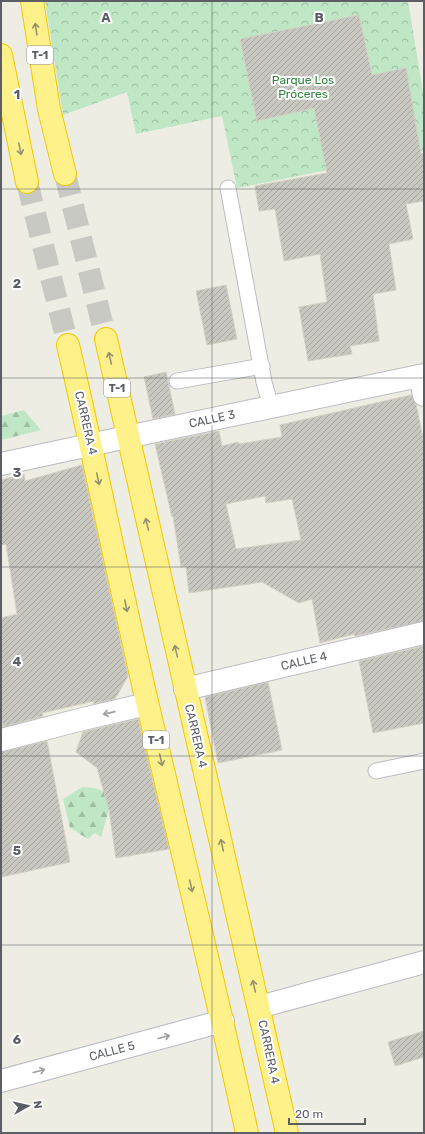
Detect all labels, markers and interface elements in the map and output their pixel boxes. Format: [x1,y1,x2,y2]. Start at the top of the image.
text: A [101,10,111,25]
text: B [314,10,324,25]
one-way arrow [32,23,40,36]
road number: T-1 [27,46,53,64]
park label: Parque Los Próceres [272,73,334,101]
text: 1 [14,87,20,102]
one-way arrow [17,142,25,155]
text: 2 [13,276,21,291]
one-way arrow [106,352,114,365]
road number: T-1 [104,379,130,397]
street label: CARRERA 4 [72,390,100,457]
street label: CALLE 3 [188,407,236,431]
text: 3 [13,465,22,480]
one-way arrow [95,472,103,485]
one-way arrow [143,518,151,531]
one-way arrow [122,599,130,612]
one-way arrow [172,645,180,658]
street label: CALLE 4 [279,649,329,673]
text: 4 [13,654,22,669]
street label: CARRERA 4 [182,703,210,770]
one-way arrow [103,709,116,717]
road number: T-1 [143,731,169,749]
one-way arrow [157,753,165,766]
one-way arrow [217,839,225,852]
text: 5 [13,843,21,858]
one-way arrow [187,880,195,893]
one-way arrow [250,979,258,992]
street label: CARRERA 4 [255,1019,283,1086]
text: 6 [13,1032,22,1047]
one-way arrow [157,1032,170,1040]
street label: CALLE 5 [88,1038,136,1064]
one-way arrow [32,1066,45,1074]
north arrow [8,1086,48,1126]
text: N [30,1100,44,1110]
scale bar [289,1100,365,1126]
text: 20 m [295,1107,323,1121]

